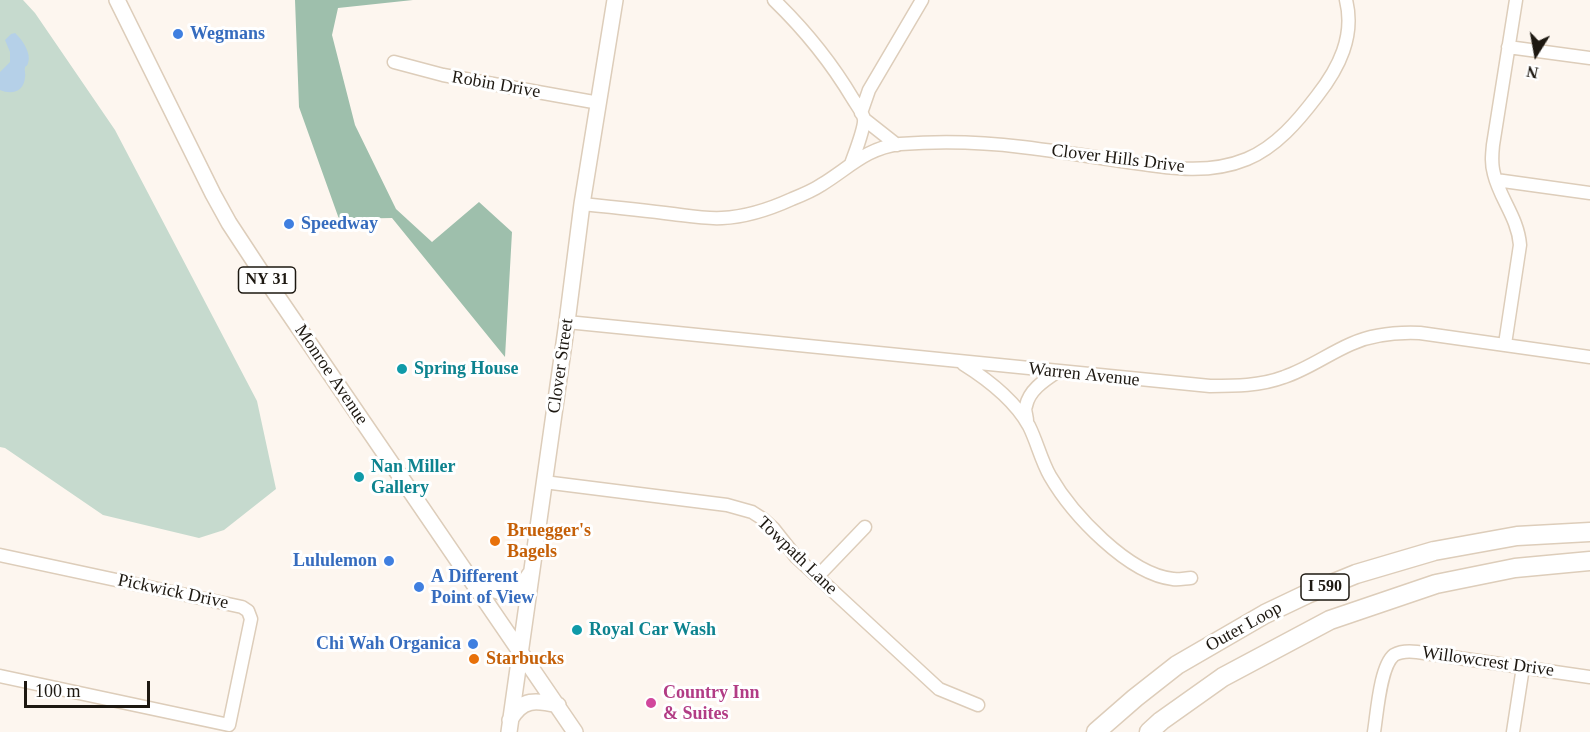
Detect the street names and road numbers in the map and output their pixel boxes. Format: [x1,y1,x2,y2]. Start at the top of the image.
street label: Robin Drive [450,67,542,103]
street label: Clover Hills Drive [1050,140,1186,178]
road number: NY 31 [238,267,296,293]
street label: Clover Street [544,317,578,415]
street label: Monroe Avenue [290,321,372,429]
street label: Warren Avenue [1027,358,1141,392]
street label: Towpath Lane [752,512,842,600]
street label: Pickwick Drive [116,570,230,614]
road number: I 590 [1301,574,1349,600]
street label: Outer Loop [1202,597,1286,657]
street label: Willowcrest Drive [1421,642,1555,682]

